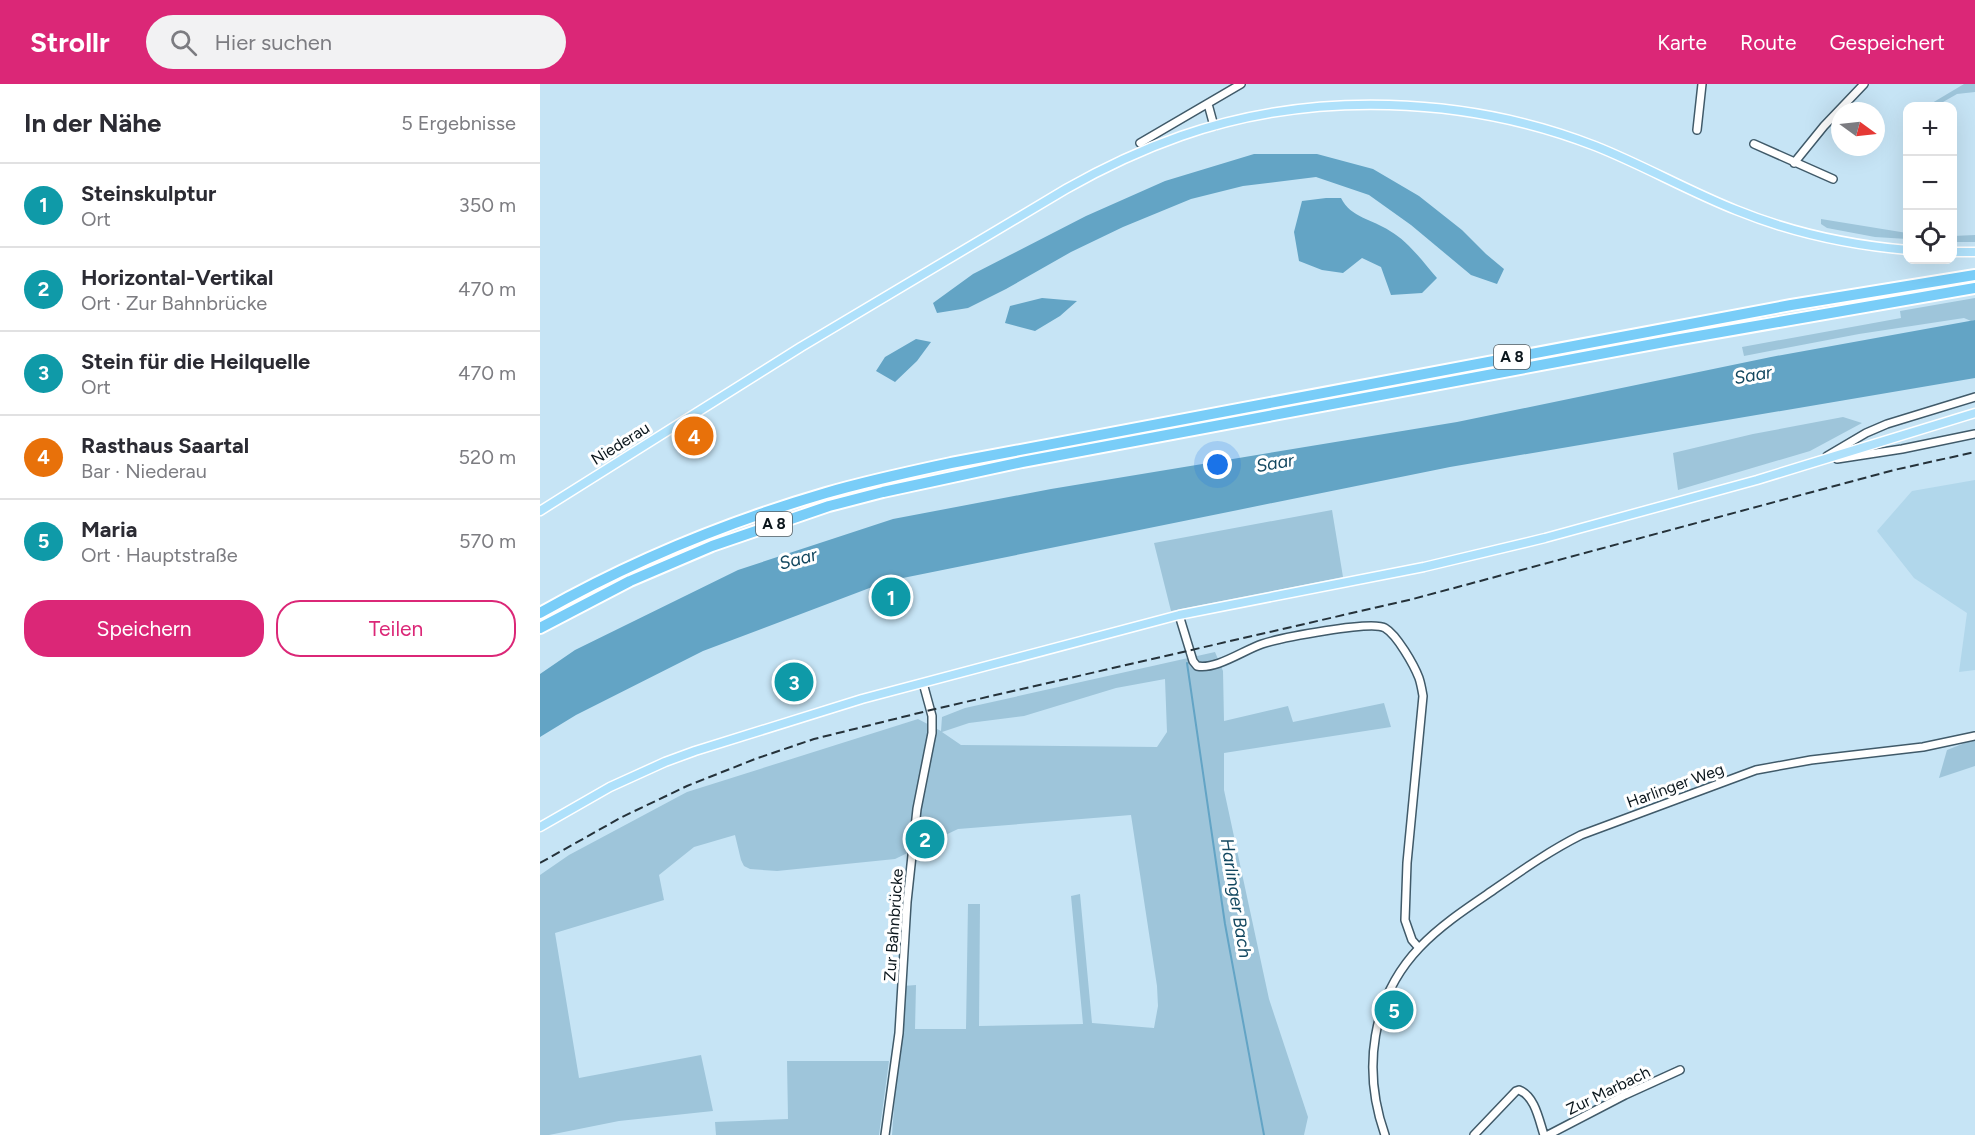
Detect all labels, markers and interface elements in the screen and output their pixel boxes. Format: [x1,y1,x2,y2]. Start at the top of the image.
search box [146,15,566,69]
text: Strollr [30,25,110,59]
icon: search [167,26,200,59]
text: Hier suchen [215,29,332,56]
text: Karte [1657,30,1707,55]
text: Route [1740,30,1796,55]
text: Gespeichert [1829,30,1945,55]
north arrow [1831,102,1885,156]
map controls [1903,102,1957,264]
button: + [1903,102,1957,156]
text: In der Nähe [24,107,161,139]
text: 5 Ergebnisse [401,111,516,135]
button: − [1903,156,1957,210]
text: Steinskulptur [81,180,216,207]
text: 1 [39,193,48,217]
text: 350 m [459,193,516,217]
text: Ort [81,207,111,231]
button: locate [1903,210,1957,264]
text: Horizontal-Vertikal [81,264,273,291]
text: 2 [38,277,49,301]
text: 470 m [458,277,516,301]
text: Ort · Zur Bahnbrücke [81,291,267,315]
road number: A 8 [1494,345,1530,369]
text: Stein für die Heilquelle [81,348,310,375]
text: 3 [38,361,49,385]
text: 470 m [458,361,516,385]
water label: Saar [1732,361,1775,389]
text: Ort [81,375,111,399]
pin: 4 [674,414,714,458]
street label: Niederau [587,418,653,469]
text: Rasthaus Saartal [81,432,249,459]
text: 4 [37,445,50,469]
text: 520 m [459,445,516,469]
water label: Saar [1254,449,1297,477]
your location [1203,450,1232,479]
text: Bar · Niederau [81,459,207,483]
road number: A 8 [756,512,792,536]
text: Maria [81,516,137,543]
text: 5 [38,529,49,553]
text: 570 m [459,529,516,553]
text: Ort · Hauptstraße [81,543,238,567]
water label: Saar [777,543,820,575]
pin: 1 [872,574,910,620]
button: Speichern [24,600,264,657]
button: Teilen [276,600,516,657]
pin: 3 [774,660,814,704]
street label: Harlinger Weg [1624,759,1726,812]
pin: 2 [906,816,944,861]
water label: Harlinger Bach [1216,837,1256,959]
street label: Zur Bahnbrücke [880,868,907,982]
pin: 5 [1374,988,1414,1032]
street label: Zur Marbach [1563,1062,1653,1119]

